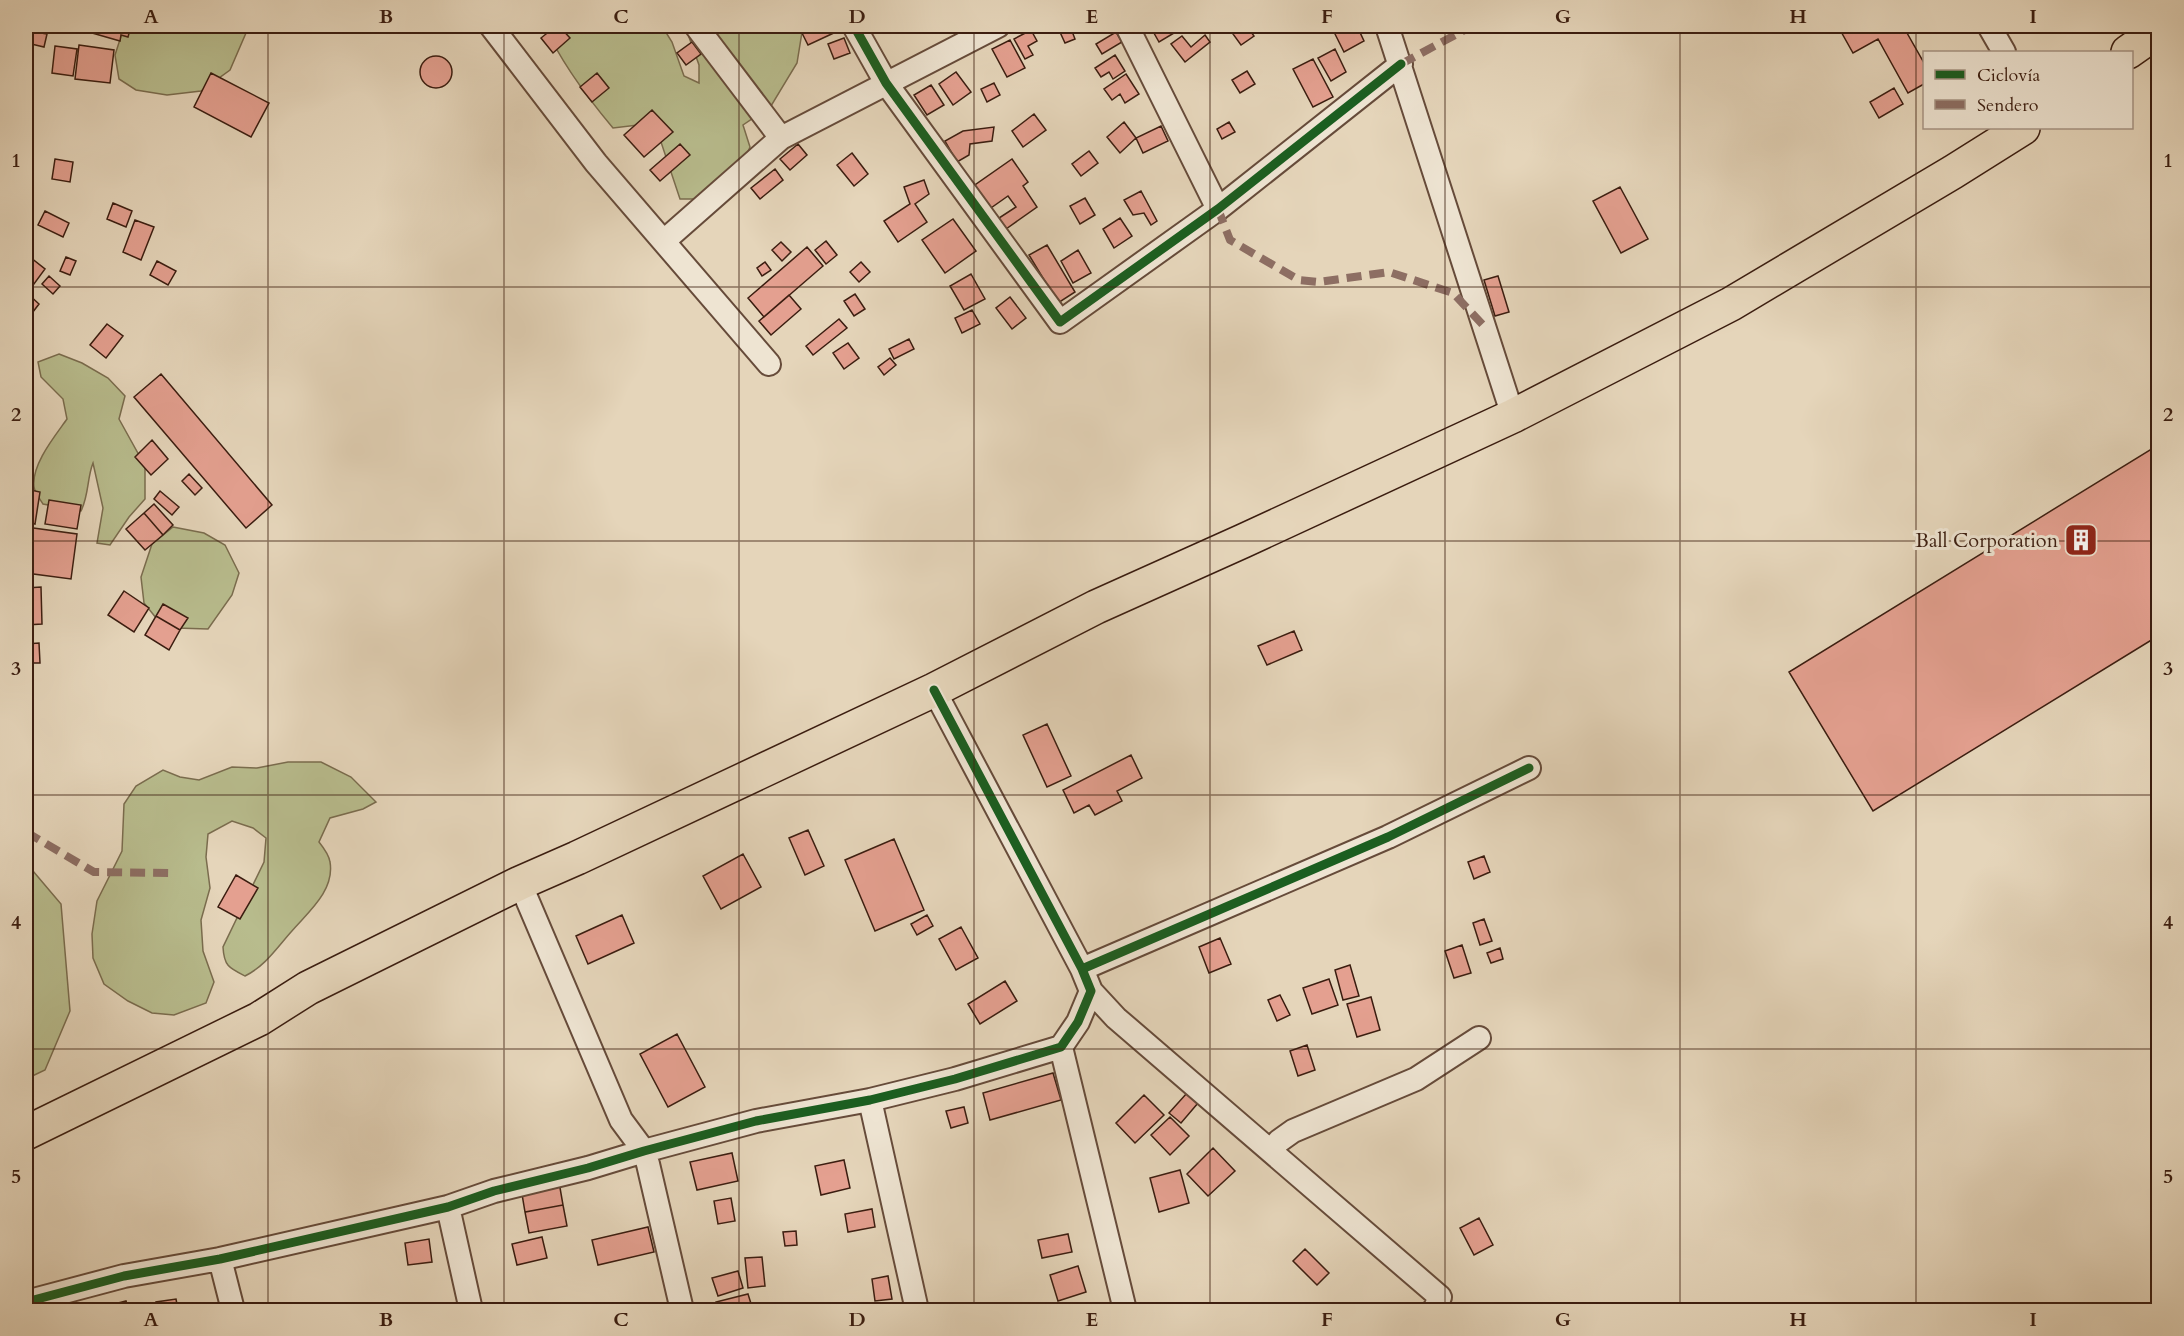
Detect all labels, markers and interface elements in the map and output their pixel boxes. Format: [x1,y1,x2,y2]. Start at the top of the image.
text: A [143,3,159,30]
text: B [379,3,393,30]
text: C [613,3,629,30]
text: D [848,3,866,30]
text: E [1086,3,1098,30]
text: F [1321,3,1333,30]
text: G [1555,3,1571,30]
text: H [1789,3,1807,30]
text: I [2029,3,2037,30]
legend [1923,51,2133,129]
text: Ciclovía [1977,63,2041,88]
text: Sendero [1977,93,2039,118]
text: 1 [11,147,21,174]
text: 1 [2163,147,2173,174]
text: 2 [11,401,21,428]
text: 2 [2163,401,2173,428]
building icon: Ball Corporation [2063,522,2099,558]
place label: Ball Corporation [1915,527,2059,554]
text: 3 [11,655,21,682]
text: 3 [2163,655,2173,682]
text: 4 [11,909,21,936]
text: 4 [2163,909,2173,936]
text: 5 [11,1163,21,1190]
text: 5 [2163,1163,2173,1190]
text: A [143,1306,159,1333]
text: B [379,1306,393,1333]
text: C [613,1306,629,1333]
text: D [848,1306,866,1333]
text: E [1086,1306,1098,1333]
text: F [1321,1306,1333,1333]
text: G [1555,1306,1571,1333]
text: H [1789,1306,1807,1333]
text: I [2029,1306,2037,1333]

